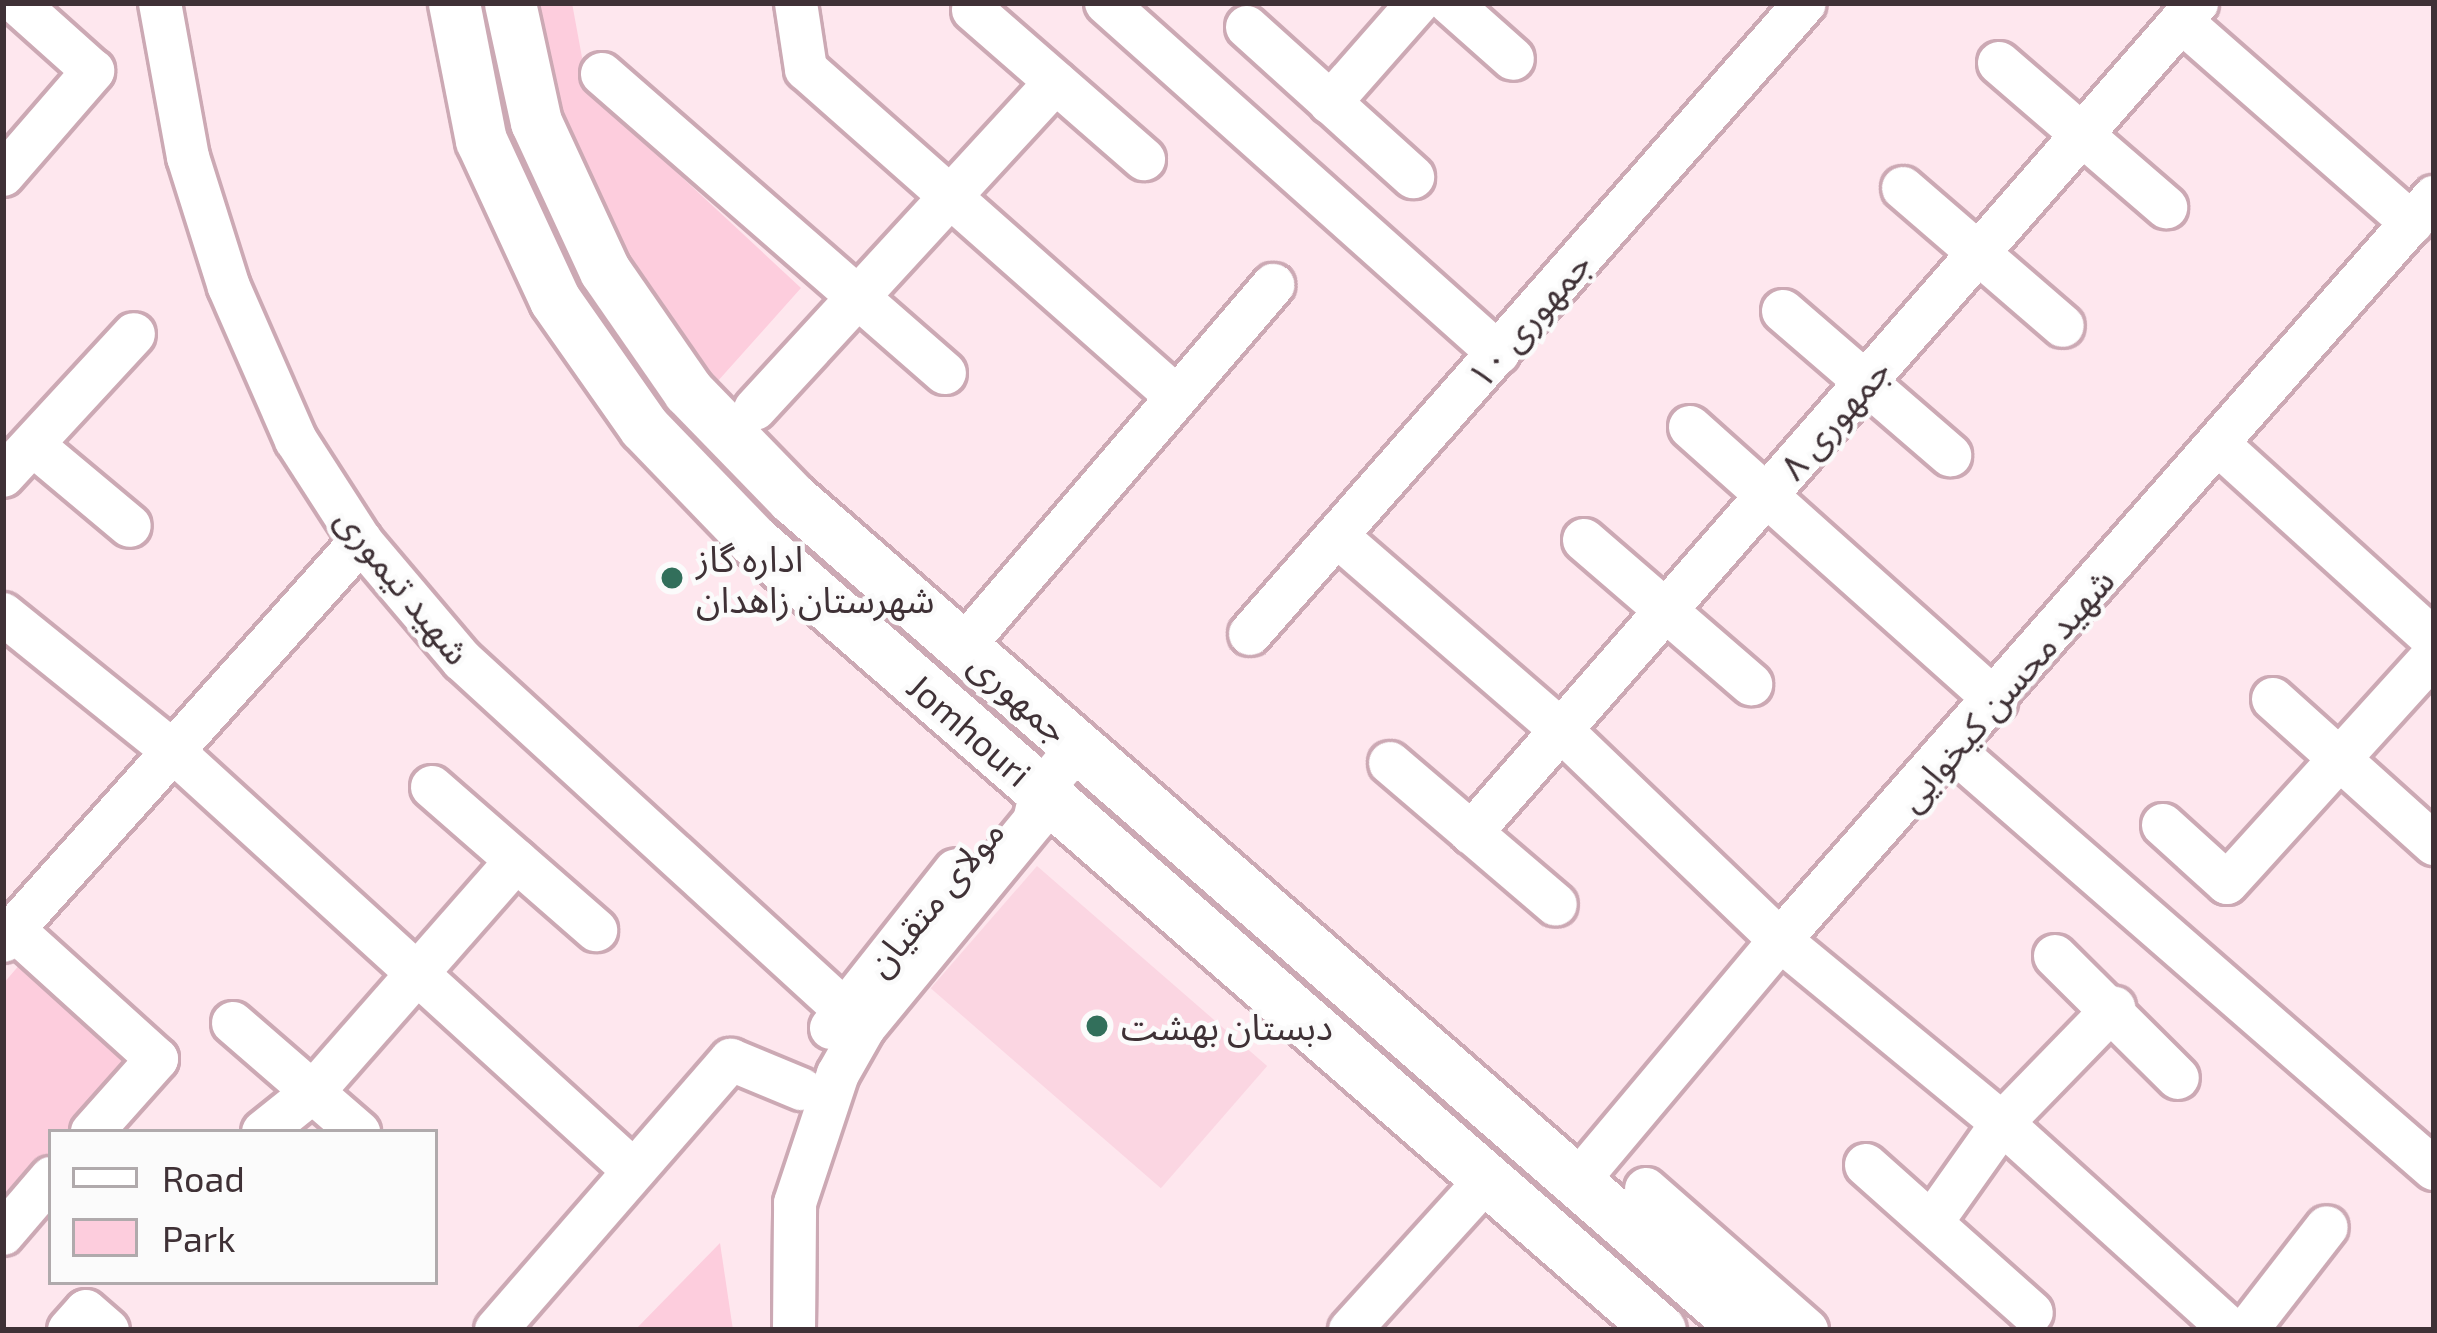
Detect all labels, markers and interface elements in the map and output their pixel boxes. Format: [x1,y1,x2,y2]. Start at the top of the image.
street label: جمهوری ۱۰ [1457,242,1599,396]
street label: جمهوری ۸ [1770,349,1898,487]
street label: شهید تیموری [328,498,480,672]
place label: اداره گاز شهرستان زاهدان [696,535,934,620]
street label: شهید محسن کیخوایی [1888,559,2122,819]
marker: اداره گاز شهرستان زاهدان [659,565,685,591]
street label: جمهوری [961,641,1079,751]
street label: Jomhouri [899,664,1041,794]
street label: مولای متقیان [856,810,1012,984]
place label: دبستان بهشت [1121,1004,1333,1048]
marker: دبستان بهشت [1084,1013,1110,1039]
legend [48,1129,438,1285]
text: Road [162,1156,245,1199]
text: Park [162,1216,236,1259]

